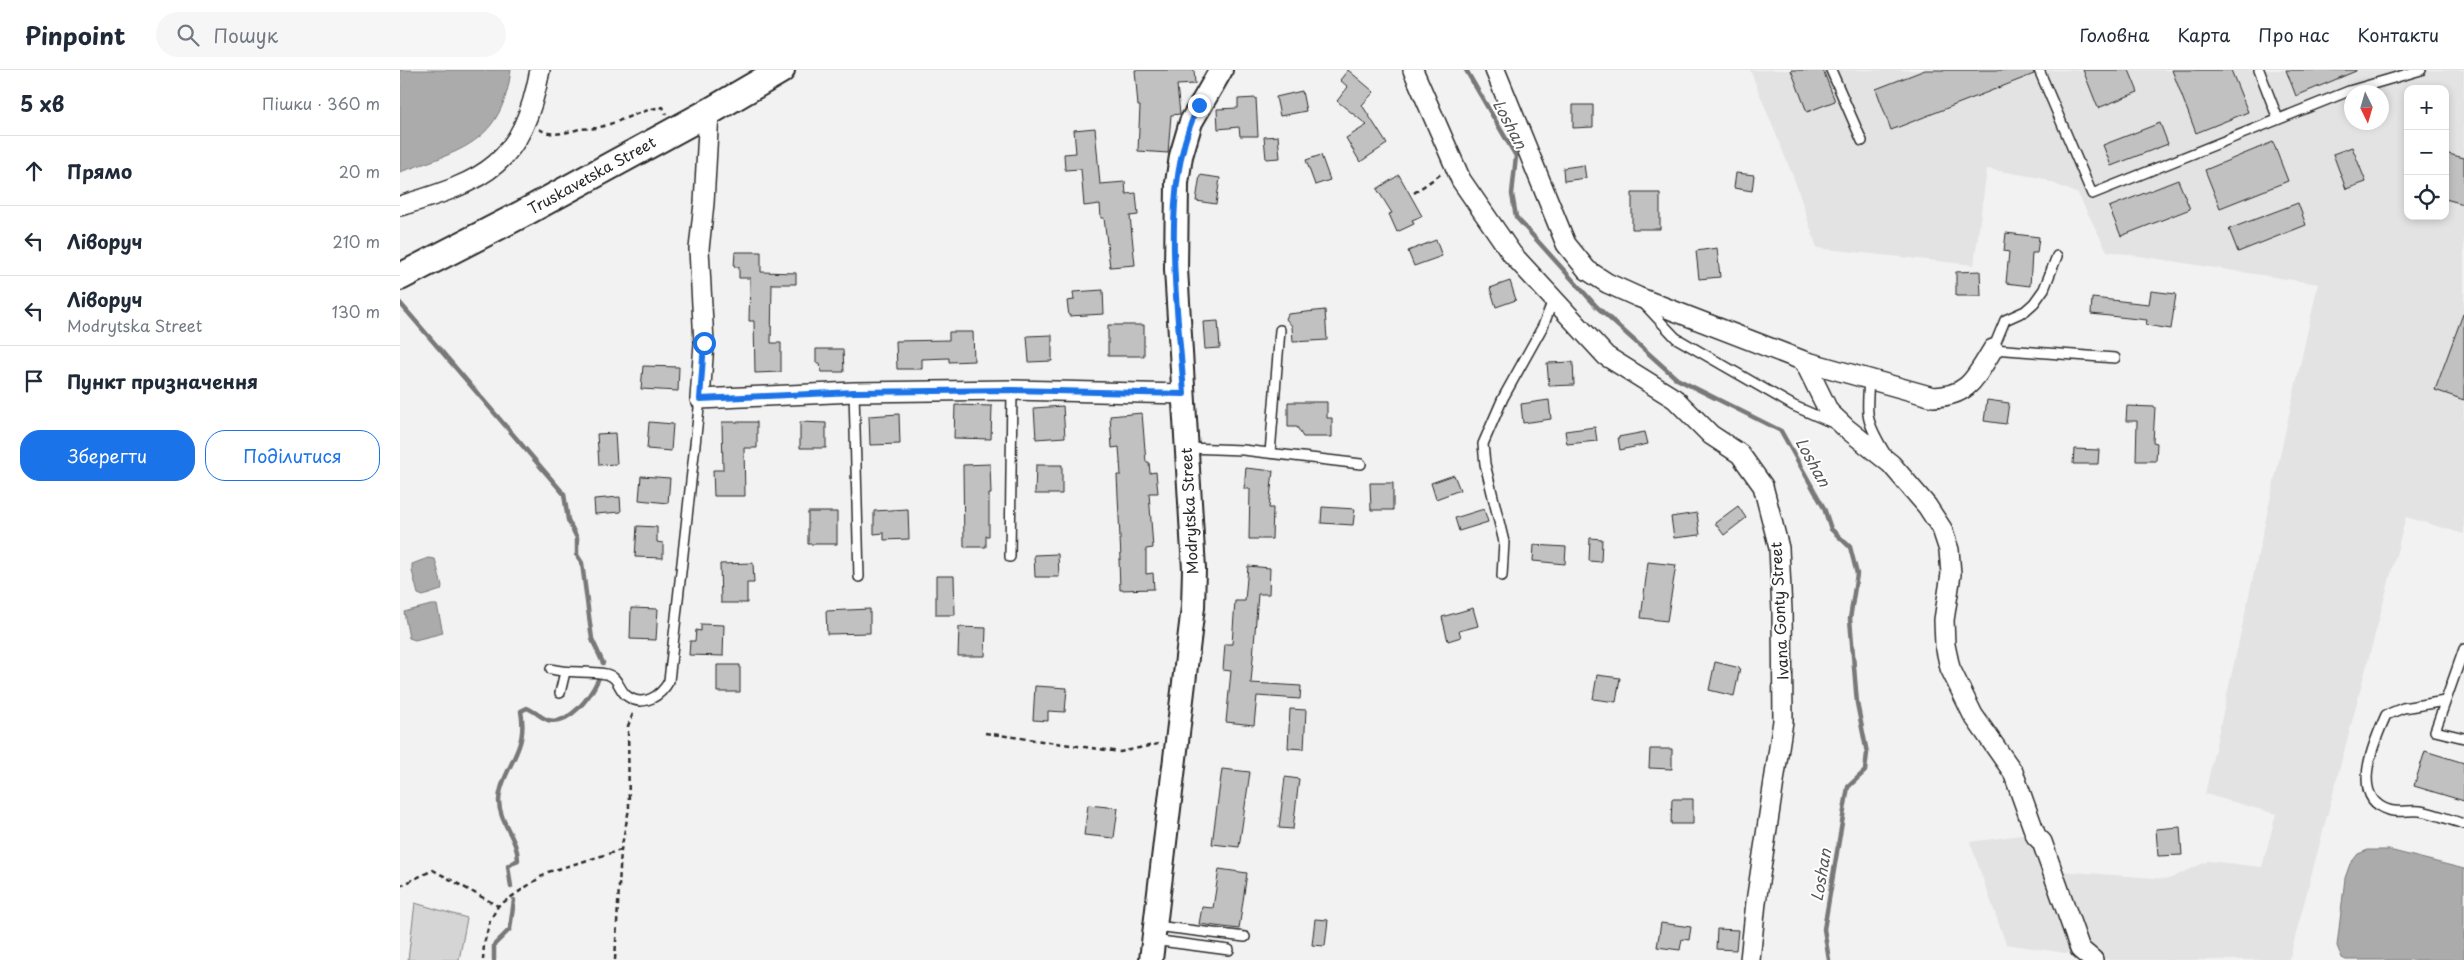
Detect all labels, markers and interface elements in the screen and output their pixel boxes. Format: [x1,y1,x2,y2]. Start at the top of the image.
search box [156,12,506,57]
text: Pinpoint [25,17,126,53]
icon: search [174,21,202,49]
text: Пошук [214,21,278,49]
text: Головна [2079,21,2149,48]
text: Карта [2177,21,2230,48]
text: Про нас [2258,21,2330,48]
text: Контакти [2358,21,2439,48]
north arrow [2344,85,2389,130]
map controls [2404,85,2449,220]
button: + [2404,85,2449,130]
text: 5 хв [20,87,64,119]
text: Пішки · 360 m [262,91,380,115]
route end [1188,94,1211,117]
water label: Loshan [1488,95,1535,154]
street label: Truskavetska Street [523,130,660,219]
button: − [2404,130,2449,175]
icon: ahead [20,157,48,185]
text: Прямо [67,157,132,185]
text: 20 m [339,159,380,183]
button: locate [2404,175,2449,220]
icon: left [20,227,48,255]
text: Ліворуч [67,227,143,255]
text: 210 m [332,229,380,253]
text: Ліворуч [67,285,143,313]
icon: left [20,297,48,325]
text: 130 m [332,299,380,323]
text: Modrytska Street [67,313,202,337]
route start [693,332,716,355]
icon: arrive [20,367,48,395]
text: Пункт призначення [67,367,258,395]
button: Зберегти [20,430,195,481]
button: Поділитися [205,430,380,481]
water label: Loshan [1791,433,1838,492]
street label: Modrytska Street [1174,447,1203,575]
street label: Ivana Gonty Street [1763,541,1794,681]
water label: Loshan [1804,845,1837,903]

